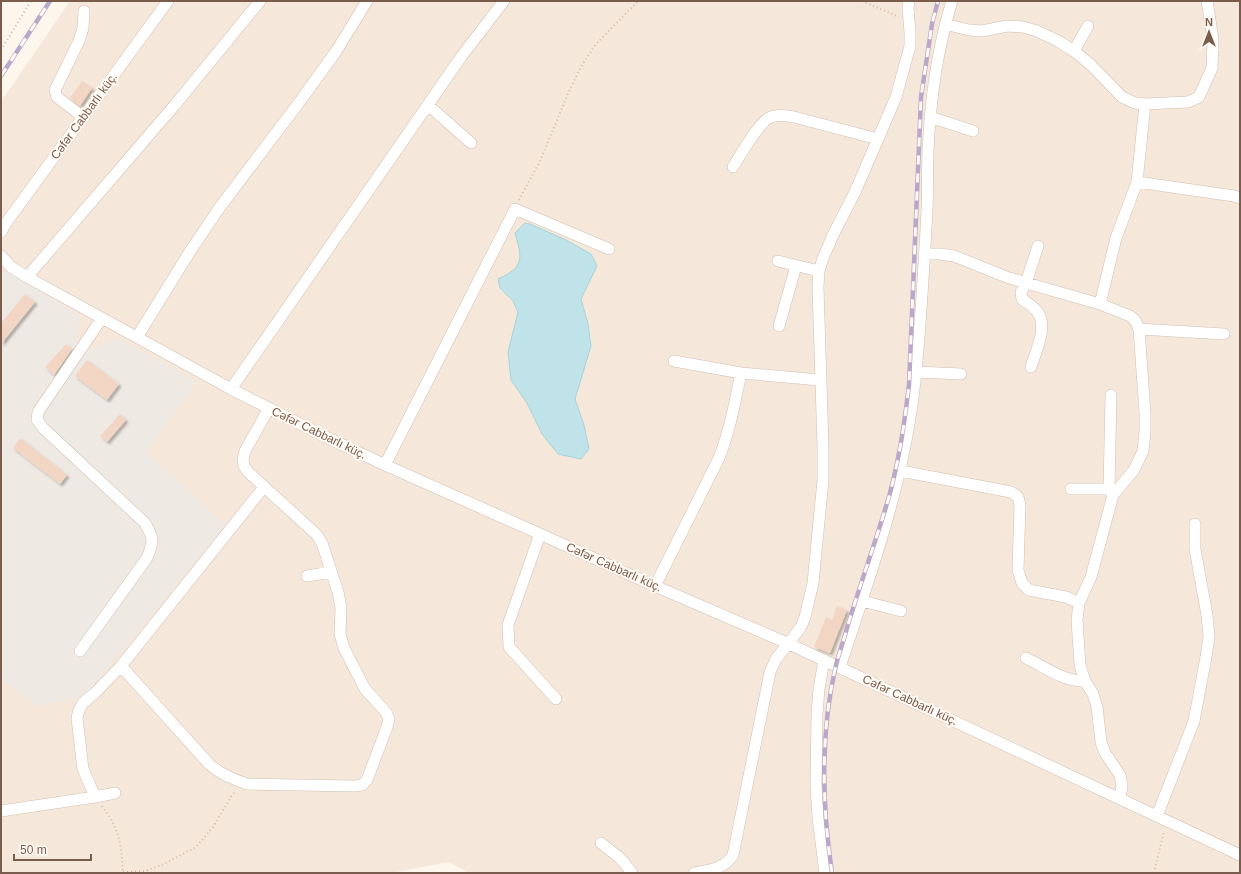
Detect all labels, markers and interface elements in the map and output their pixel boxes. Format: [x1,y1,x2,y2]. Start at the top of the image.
north arrow [1189,12,1229,52]
text: N [1205,16,1213,28]
street label: Cəfər Cabbarlı küç. [48,70,120,162]
street label: Cəfər Cabbarlı küç. [269,404,369,462]
street label: Cəfər Cabbarlı küç. [564,540,664,594]
street label: Cəfər Cabbarlı küç. [860,672,960,728]
scale bar [14,836,91,862]
text: 50 m [20,843,47,857]

